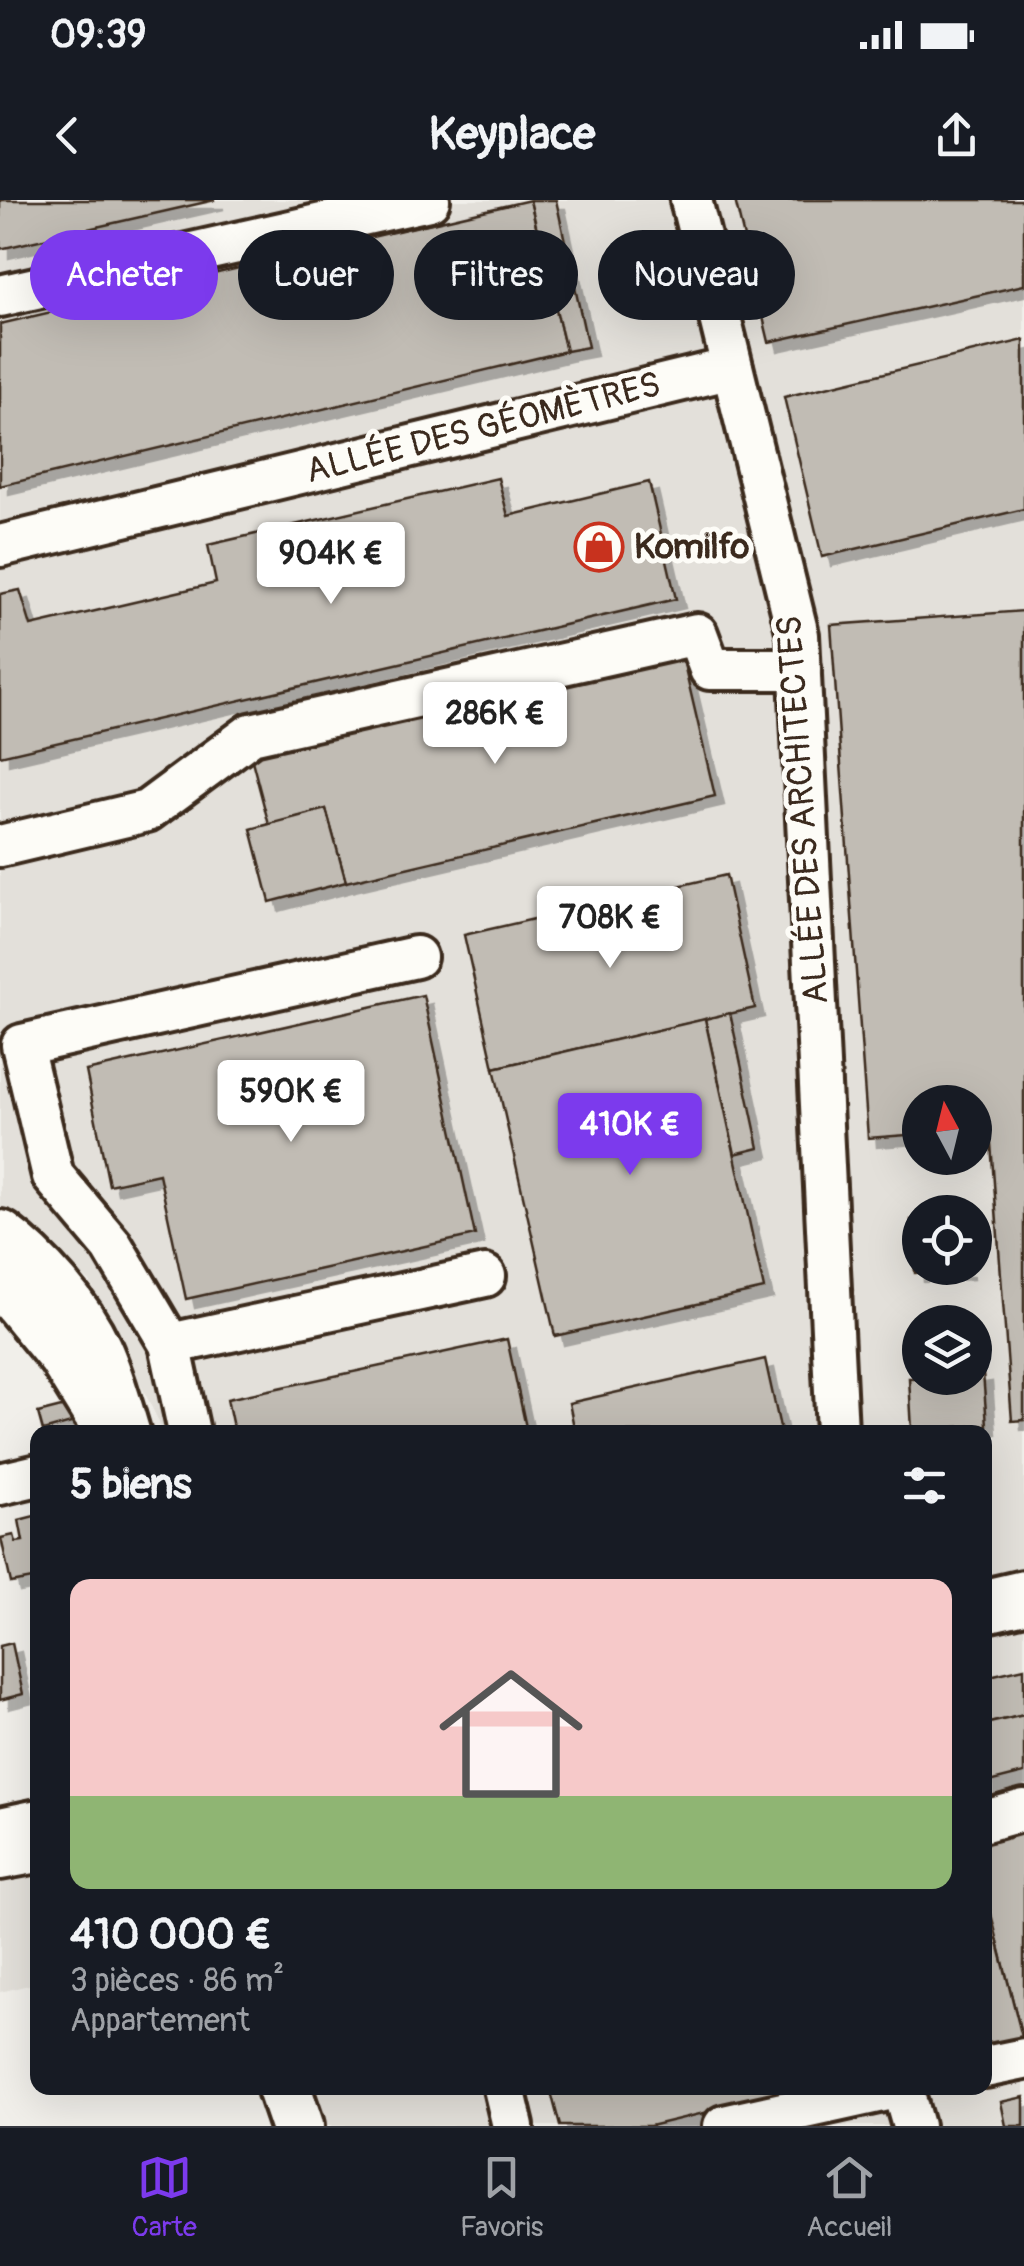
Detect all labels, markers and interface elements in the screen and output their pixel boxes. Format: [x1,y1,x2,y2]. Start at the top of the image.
text: 09:39 [50,11,146,59]
text: Keyplace [429,107,595,163]
icon: back [40,108,95,163]
icon: share [929,108,984,163]
chip: Acheter [30,230,218,320]
chip: Louer [238,230,394,320]
chip: Filtres [414,230,578,320]
chip: Nouveau [598,230,795,320]
street label: ALLÉE DES GÉOMÈTRES [301,363,665,493]
shop icon: Komilfo [573,521,625,573]
pin: 904K € [250,522,412,607]
place label: Komilfo [634,525,750,569]
text: 904K € [279,534,383,574]
street label: ALLÉE DES ARCHITECTES [767,614,839,1006]
pin: 286K € [414,682,576,767]
text: 286K € [445,694,545,734]
pin: 708K € [529,886,691,971]
text: 708K € [559,898,661,938]
pin: 590K € [210,1060,372,1145]
text: 590K € [239,1072,343,1112]
north arrow [902,1085,992,1175]
map controls [902,1085,992,1395]
pin: 410K € [549,1093,711,1178]
text: 410K € [580,1105,680,1145]
button: locate [902,1195,992,1285]
button: layers [902,1305,992,1395]
icon: filters [897,1458,952,1513]
text: 5 biens [70,1459,192,1511]
icon: home [421,1644,601,1824]
text: 410 000 € [70,1909,271,1961]
text: 3 pièces · 86 m² [70,1961,284,2001]
text: Appartement [70,2001,250,2041]
tab: Carte [132,2150,197,2245]
tab: Favoris [460,2150,543,2245]
tab: Accueil [806,2150,892,2245]

